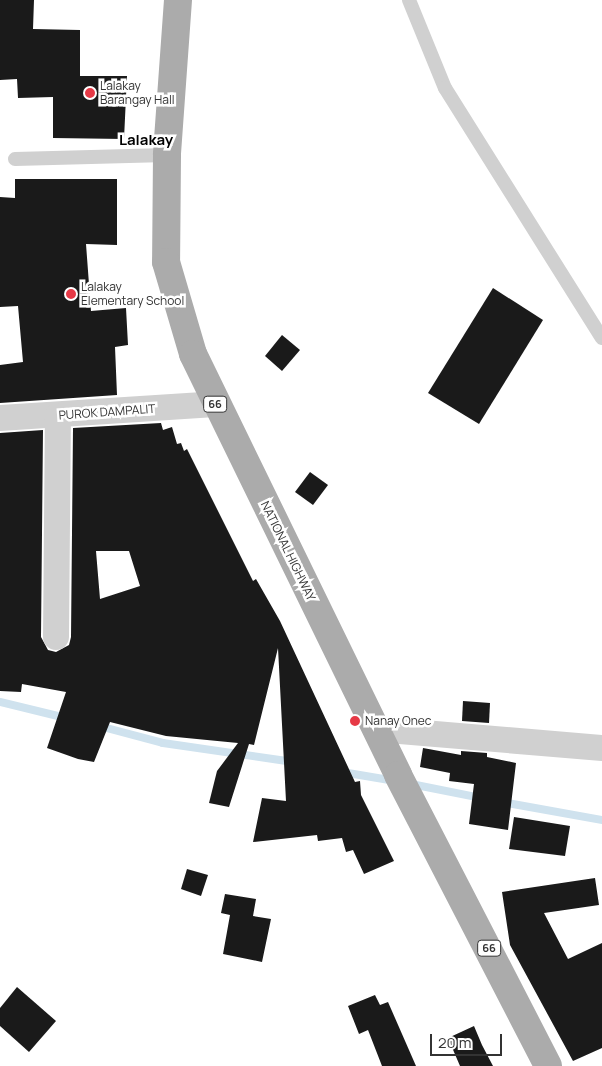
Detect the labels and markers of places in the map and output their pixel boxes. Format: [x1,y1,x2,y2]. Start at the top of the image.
place label: Lalakay Barangay Hall [100,79,175,107]
marker: Lalakay Barangay Hall [84,87,96,99]
place label: Lalakay Elementary School [81,280,184,308]
marker: Lalakay Elementary School [65,288,77,300]
place label: Nanay Onec [365,714,431,728]
marker: Nanay Onec [349,715,361,727]

